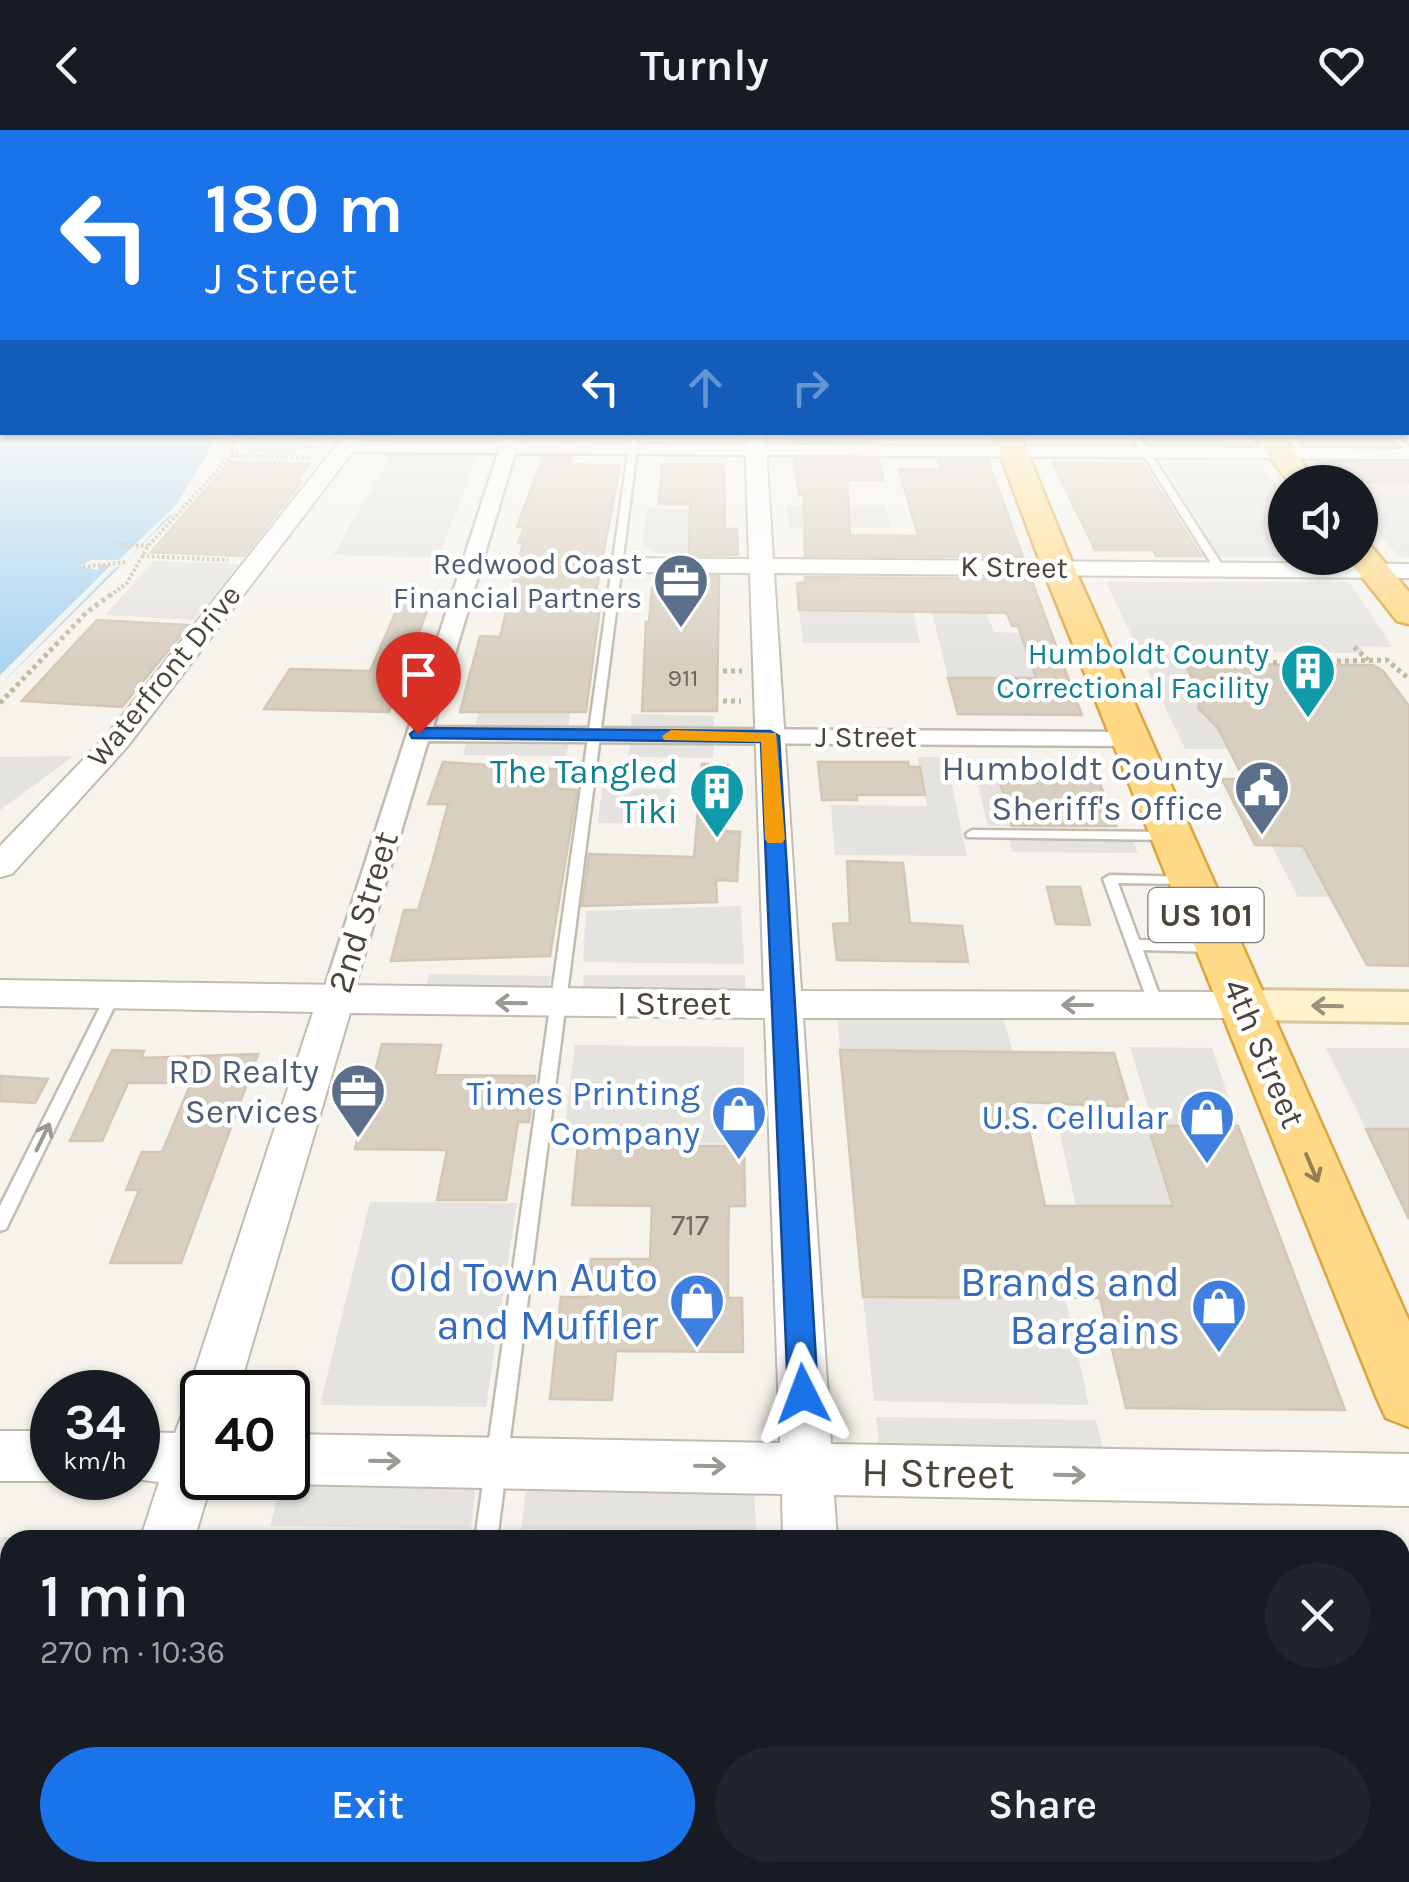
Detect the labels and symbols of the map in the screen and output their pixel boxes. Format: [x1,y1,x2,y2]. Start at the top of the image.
place label: Redwood Coast Financial Partners [393,546,642,616]
street label: K Street [960,548,1068,586]
office icon: Redwood Coast Financial Partners [651,551,711,630]
street label: Waterfront Drive [80,578,248,774]
pin [376,632,461,735]
place label: Humboldt County Correctional Facility [996,636,1269,706]
building icon: Humboldt County Correctional Facility [1278,641,1338,720]
house number: 911 [667,663,699,692]
street label: J Street [815,719,917,755]
place label: Humboldt County Sheriff's Office [941,748,1223,829]
place label: The Tangled Tiki [490,751,678,832]
public building icon: Humboldt County Sheriff's Office [1232,758,1292,837]
building icon: The Tangled Tiki [687,761,747,840]
street label: 2nd Street [319,826,407,998]
road number: US 101 [1148,888,1264,942]
street label: 4th Street [1214,972,1314,1134]
street label: I Street [617,983,731,1024]
one-way arrow [495,993,527,1012]
one-way arrow [1061,996,1094,1014]
one-way arrow [1311,997,1343,1016]
place label: RD Realty Services [168,1051,319,1132]
office icon: RD Realty Services [328,1061,388,1140]
place label: Times Printing Company [467,1073,700,1154]
shop icon: Times Printing Company [709,1083,769,1162]
shop icon: U.S. Cellular [1177,1087,1237,1166]
place label: U.S. Cellular [981,1097,1168,1138]
one-way arrow [34,1122,53,1152]
one-way arrow [1304,1153,1322,1183]
house number: 717 [671,1207,709,1243]
place label: Old Town Auto and Muffler [390,1252,659,1350]
place label: Brands and Bargains [960,1257,1180,1355]
shop icon: Old Town Auto and Muffler [667,1271,727,1350]
shop icon: Brands and Bargains [1189,1276,1249,1355]
position arrow [751,1342,855,1446]
speed limit sign: 40 [180,1370,310,1500]
street label: H Street [861,1447,1015,1499]
one-way arrow [368,1451,400,1470]
one-way arrow [693,1457,725,1476]
one-way arrow [1052,1466,1085,1484]

